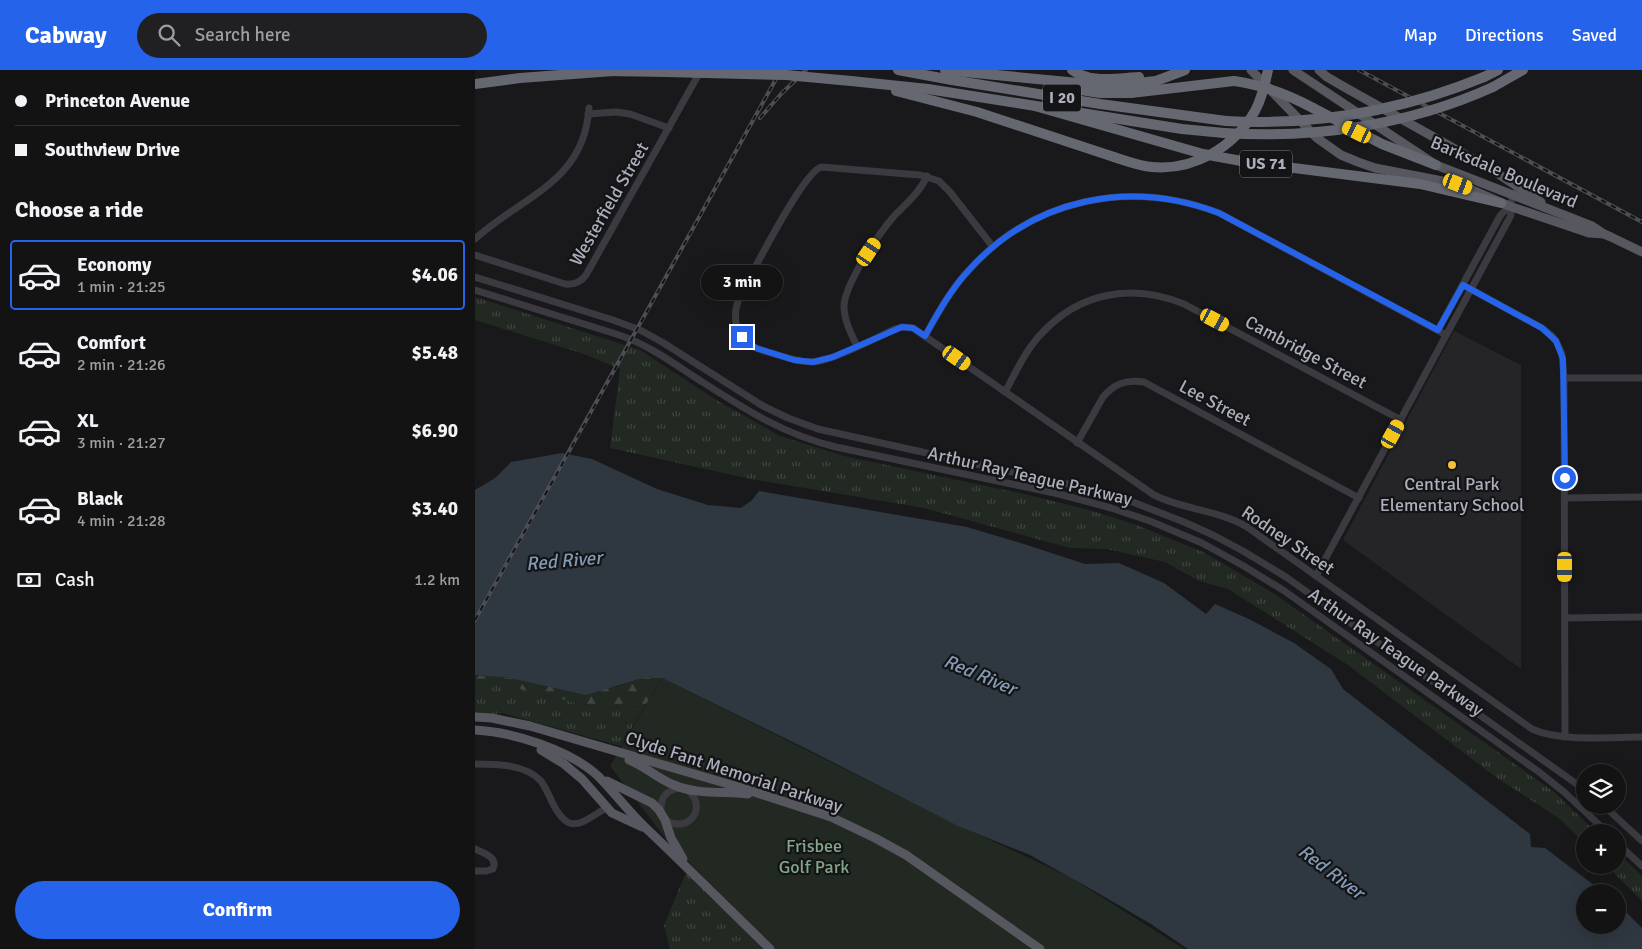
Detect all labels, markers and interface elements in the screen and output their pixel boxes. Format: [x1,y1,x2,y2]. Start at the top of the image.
search box [137,13,487,58]
text: Cabway [25,20,107,50]
icon: search [155,21,183,49]
text: Search here [195,23,291,47]
text: Map [1404,24,1437,46]
text: Directions [1465,24,1544,46]
text: Saved [1572,24,1617,46]
road number: I 20 [1043,84,1081,112]
text: Princeton Avenue [45,89,190,113]
car [1340,119,1373,145]
street label: Barksdale Boulevard [1427,131,1581,213]
text: Southview Drive [45,138,180,162]
street label: Westerfield Street [565,138,653,270]
road number: US 71 [1240,150,1292,178]
car [1441,172,1474,196]
text: Choose a ride [15,196,143,223]
car [854,235,883,269]
icon: car [17,253,62,298]
text: Economy [77,253,151,277]
text: $4.06 [412,263,458,287]
callout: 3 min [701,264,783,300]
text: 3 min [723,272,761,292]
text: 1 min · 21:25 [77,277,166,297]
car [1198,306,1231,334]
street label: Cambridge Street [1241,311,1371,393]
route end [731,326,753,348]
icon: car [17,331,62,376]
text: Comfort [77,331,146,355]
text: $5.48 [412,341,458,365]
car [940,343,973,373]
text: 2 min · 21:26 [77,355,166,375]
street label: Lee Street [1175,375,1255,431]
icon: car [17,409,62,454]
text: XL [77,409,99,433]
car [1379,417,1406,451]
text: $6.90 [412,419,458,443]
text: 3 min · 21:27 [77,433,166,453]
street label: Arthur Ray Teague Parkway [926,442,1135,510]
marker: Central Park Elementary School [1446,459,1458,471]
route start [1554,467,1576,489]
place label: Central Park Elementary School [1380,473,1524,516]
icon: car [17,487,62,532]
text: Black [77,487,123,511]
text: $3.40 [412,497,458,521]
street label: Rodney Street [1237,501,1339,579]
text: 4 min · 21:28 [77,511,166,531]
water label: Red River [525,545,606,576]
car [1557,552,1572,582]
icon: cash [15,566,43,594]
text: Cash [55,568,95,592]
text: 1.2 km [414,570,460,590]
street label: Arthur Ray Teague Parkway [1304,583,1488,721]
water label: Red River [940,649,1023,702]
street label: Clyde Fant Memorial Parkway [623,726,846,818]
map controls [1576,764,1626,934]
button: layers [1576,764,1626,814]
button: + [1576,824,1626,874]
park label: Frisbee Golf Park [779,835,849,878]
water label: Red River [1293,839,1371,906]
button: Confirm [15,881,460,939]
button: − [1576,884,1626,934]

